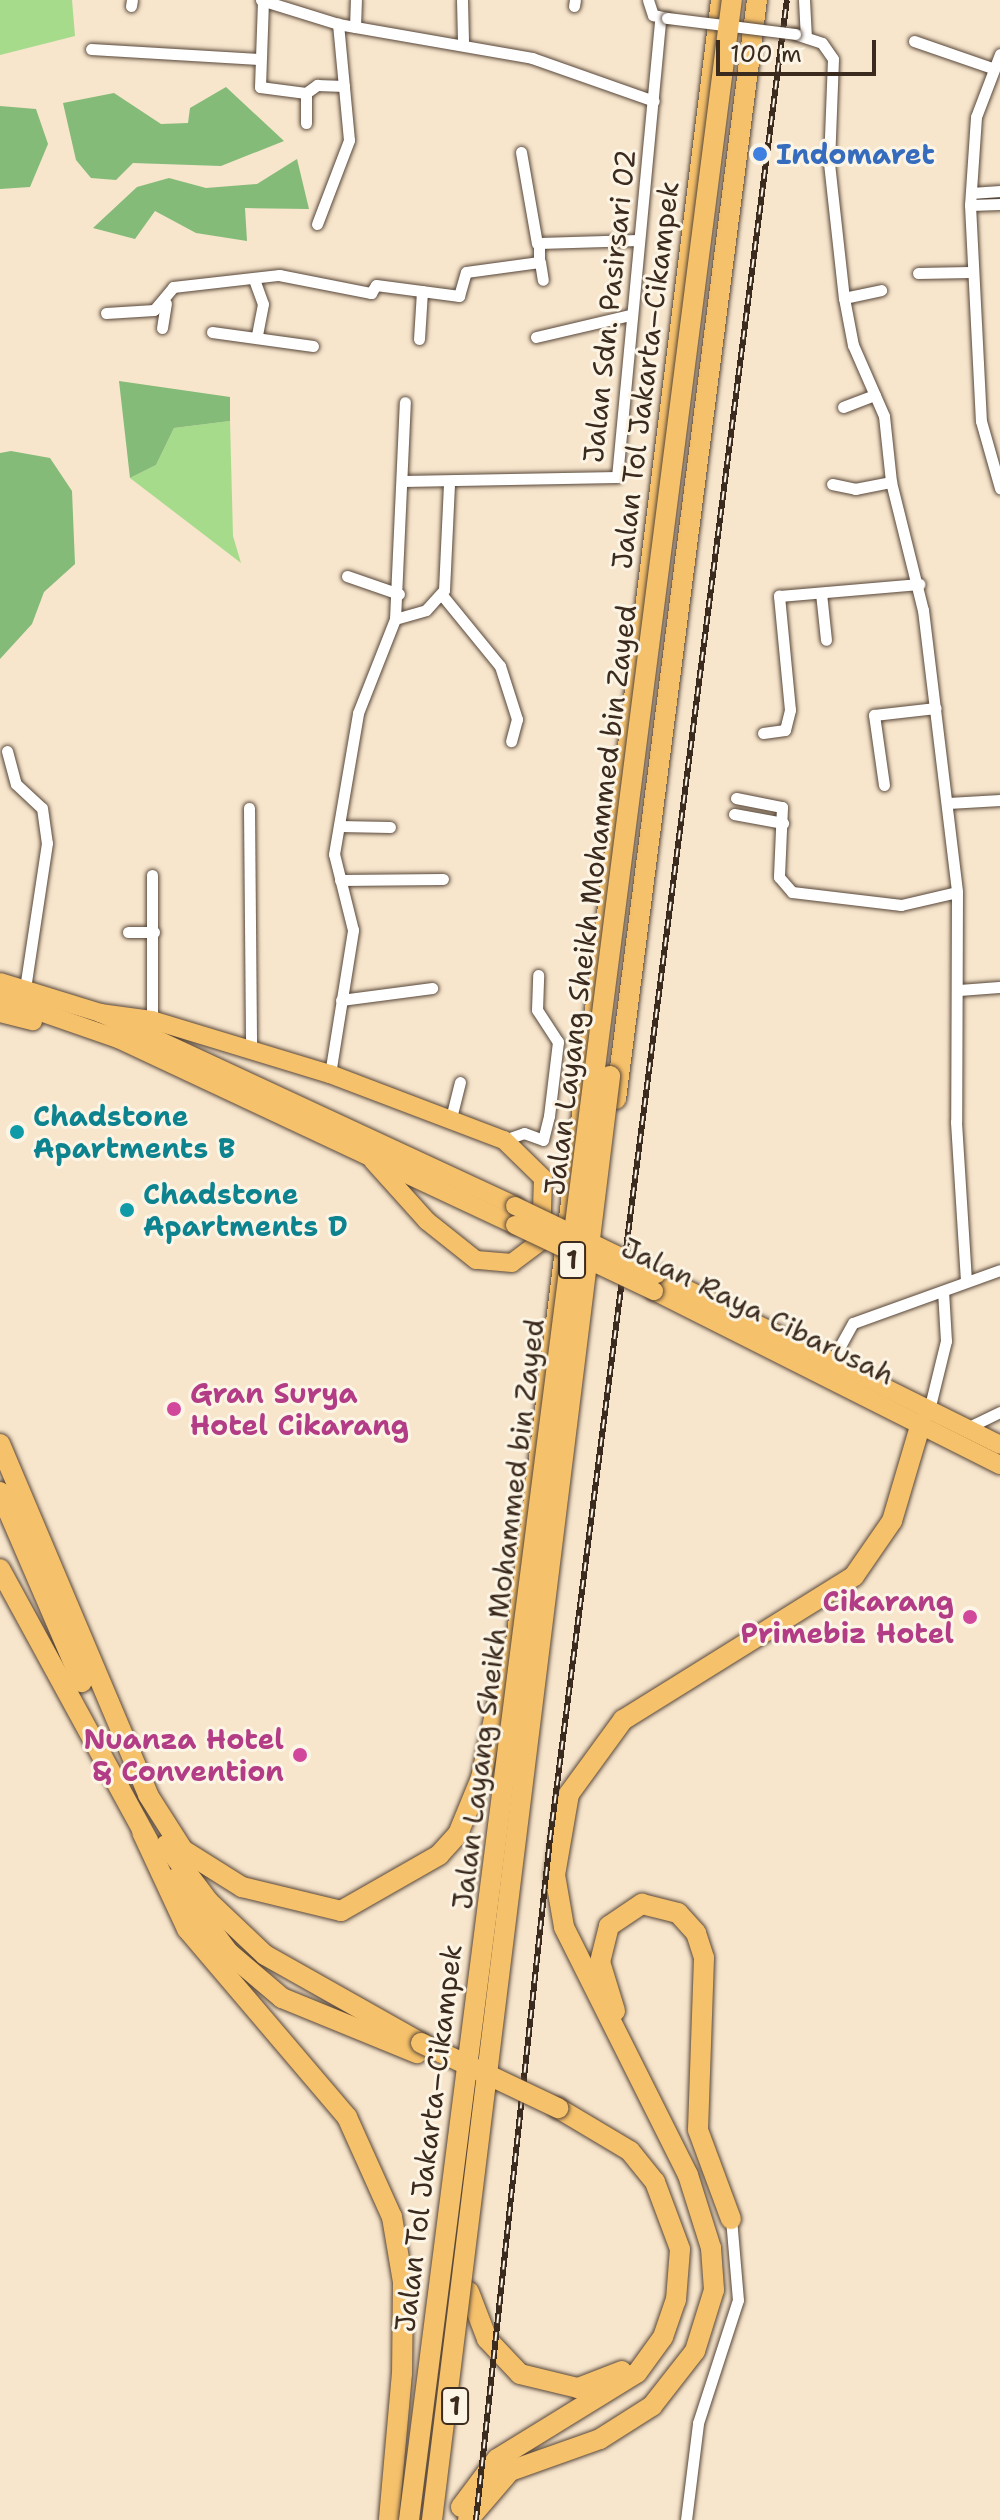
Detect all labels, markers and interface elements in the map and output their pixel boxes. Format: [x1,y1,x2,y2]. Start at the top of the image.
scale bar [720,24,880,74]
text: 100 m [730,38,802,70]
place label: Indomaret [776,137,935,171]
marker: Indomaret [751,145,769,163]
street label: Jalan Sdn. Pasirsari 02 [576,148,642,464]
street label: Jalan Tol Jakarta–Cikampek [605,179,685,571]
street label: Jalan Layang Sheikh Mohammed bin Zayed [537,603,643,1197]
place label: Chadstone Apartments B [33,1099,235,1165]
marker: Chadstone Apartments B [8,1123,26,1141]
place label: Chadstone Apartments D [143,1177,348,1243]
marker: Chadstone Apartments D [118,1201,136,1219]
street label: Jalan Raya Cibarusah [616,1230,900,1392]
road number: 1 [558,1238,586,1282]
street label: Jalan Layang Sheikh Mohammed bin Zayed [445,1317,551,1911]
place label: Gran Surya Hotel Cikarang [190,1376,409,1442]
marker: Gran Surya Hotel Cikarang [165,1400,183,1418]
place label: Cikarang Primebiz Hotel [741,1584,954,1650]
marker: Cikarang Primebiz Hotel [961,1608,979,1626]
place label: Nuanza Hotel & Convention [83,1722,284,1788]
marker: Nuanza Hotel & Convention [291,1746,309,1764]
street label: Jalan Tol Jakarta–Cikampek [388,1942,468,2334]
road number: 1 [441,2384,469,2428]

